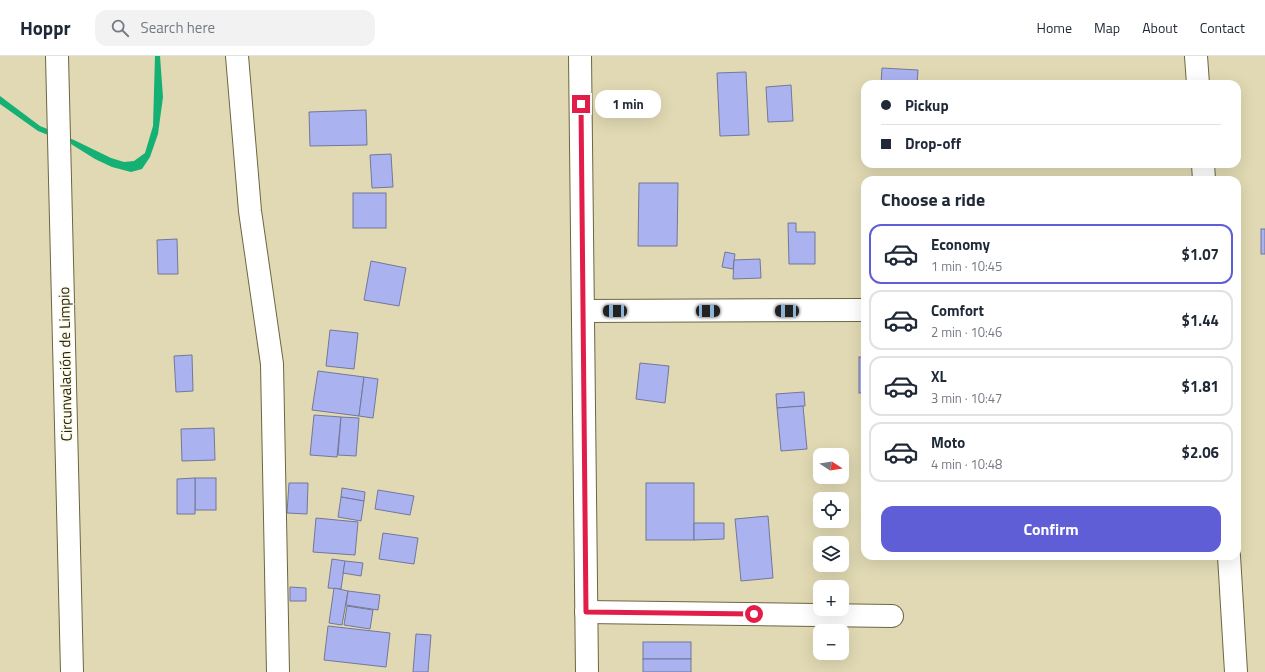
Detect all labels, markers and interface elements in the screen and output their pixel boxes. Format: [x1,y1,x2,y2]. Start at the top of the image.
search box [95,10,375,46]
text: Hoppr [20,13,71,42]
text: Search here [141,16,215,39]
icon: search [109,17,131,39]
text: Home [1037,17,1072,38]
text: Map [1094,17,1120,38]
text: About [1142,17,1178,38]
text: Contact [1200,17,1245,38]
callout: 1 min [595,90,661,118]
text: 1 min [612,94,644,114]
text: Pickup [905,94,949,117]
route end [572,95,590,113]
text: Drop-off [905,132,961,155]
text: Choose a ride [881,186,985,213]
text: Economy [931,233,990,256]
icon: car [883,236,919,272]
text: $1.07 [1182,243,1219,266]
text: 1 min · 10:45 [931,256,1002,276]
street label: Circunvalación de Limpio [52,286,78,441]
text: Comfort [931,299,984,322]
icon: car [883,302,919,338]
car [603,305,627,317]
car [696,305,720,317]
car [775,305,799,317]
text: $1.44 [1182,309,1219,332]
text: 2 min · 10:46 [931,322,1002,342]
text: XL [931,365,947,388]
icon: car [883,368,919,404]
text: $1.81 [1182,375,1219,398]
text: 3 min · 10:47 [931,388,1002,408]
text: Moto [931,431,965,454]
icon: car [883,434,919,470]
text: $2.06 [1182,441,1219,464]
north arrow [813,448,849,484]
map controls [813,448,849,660]
text: 4 min · 10:48 [931,454,1002,474]
button: locate [813,492,849,528]
button: Confirm [881,506,1221,552]
button: layers [813,536,849,572]
button: + [813,580,849,616]
route start [745,605,763,623]
button: − [813,624,849,660]

